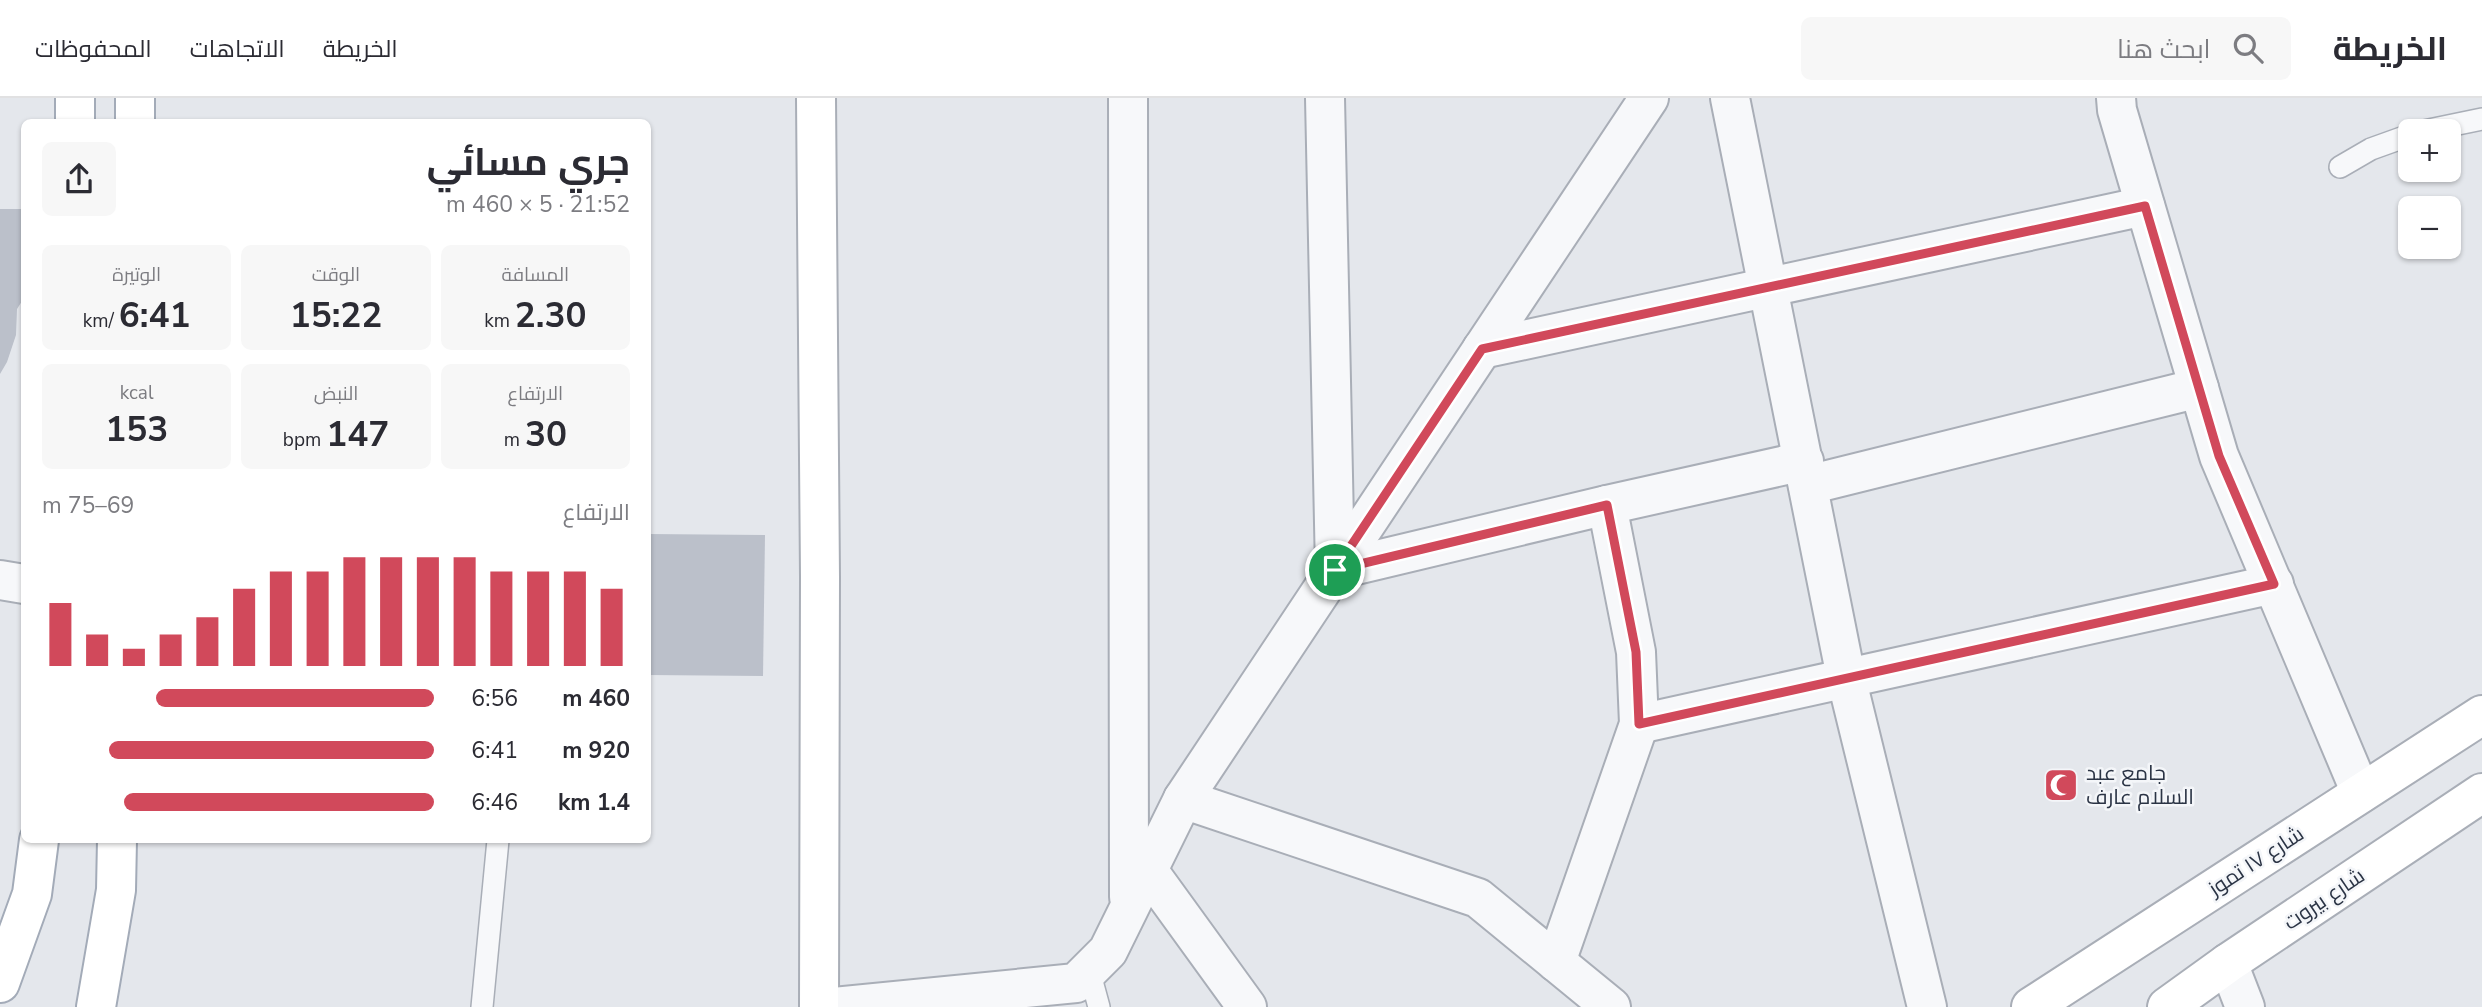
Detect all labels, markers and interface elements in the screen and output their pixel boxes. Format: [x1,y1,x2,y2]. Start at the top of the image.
search box [1801,17,2291,80]
text: الخريطة [2333,27,2447,72]
icon: search [2229,29,2267,67]
text: ابحث هنا [2117,32,2211,67]
text: المحفوظات [35,33,152,65]
text: الاتجاهات [190,33,285,65]
text: الخريطة [323,33,398,65]
map controls [2398,119,2461,259]
button: + [2398,119,2461,182]
text: جري مسائي [427,137,630,188]
button: share [42,142,116,216]
text: 21:52 · 5 × 460 m [446,189,630,220]
button: − [2398,196,2461,259]
text: الوتيرة [112,262,161,288]
text: الوقت [312,262,360,288]
text: المسافة [502,262,569,288]
text: 6:41 [119,292,191,339]
text: 15:22 [290,292,382,339]
text: 2.30 [515,292,587,339]
text: /km [83,308,119,334]
text: km [484,308,515,334]
text: kcal [120,380,154,406]
text: النبض [314,381,358,407]
text: الارتفاع [508,381,563,407]
text: 153 [105,406,168,453]
text: 147 [326,411,389,458]
text: 30 [525,411,567,458]
text: bpm [283,427,326,453]
text: m [504,427,525,453]
text: 69–75 m [42,490,134,521]
text: الارتفاع [563,497,630,528]
pin [1305,540,1365,600]
icon: arrive [1316,551,1354,589]
text: 6:56 [471,683,518,714]
text: 460 m [562,683,630,714]
text: 6:41 [471,735,518,766]
text: 920 m [562,735,630,766]
place label: جامع عبد السلام عارف [2086,759,2194,811]
mosque icon: جامع عبد السلام عارف [2042,766,2080,804]
text: 6:46 [471,787,518,818]
text: 1.4 km [558,787,630,818]
street label: شارع ١٧ تموز [2202,820,2309,903]
street label: شارع بيروت [2278,862,2370,936]

